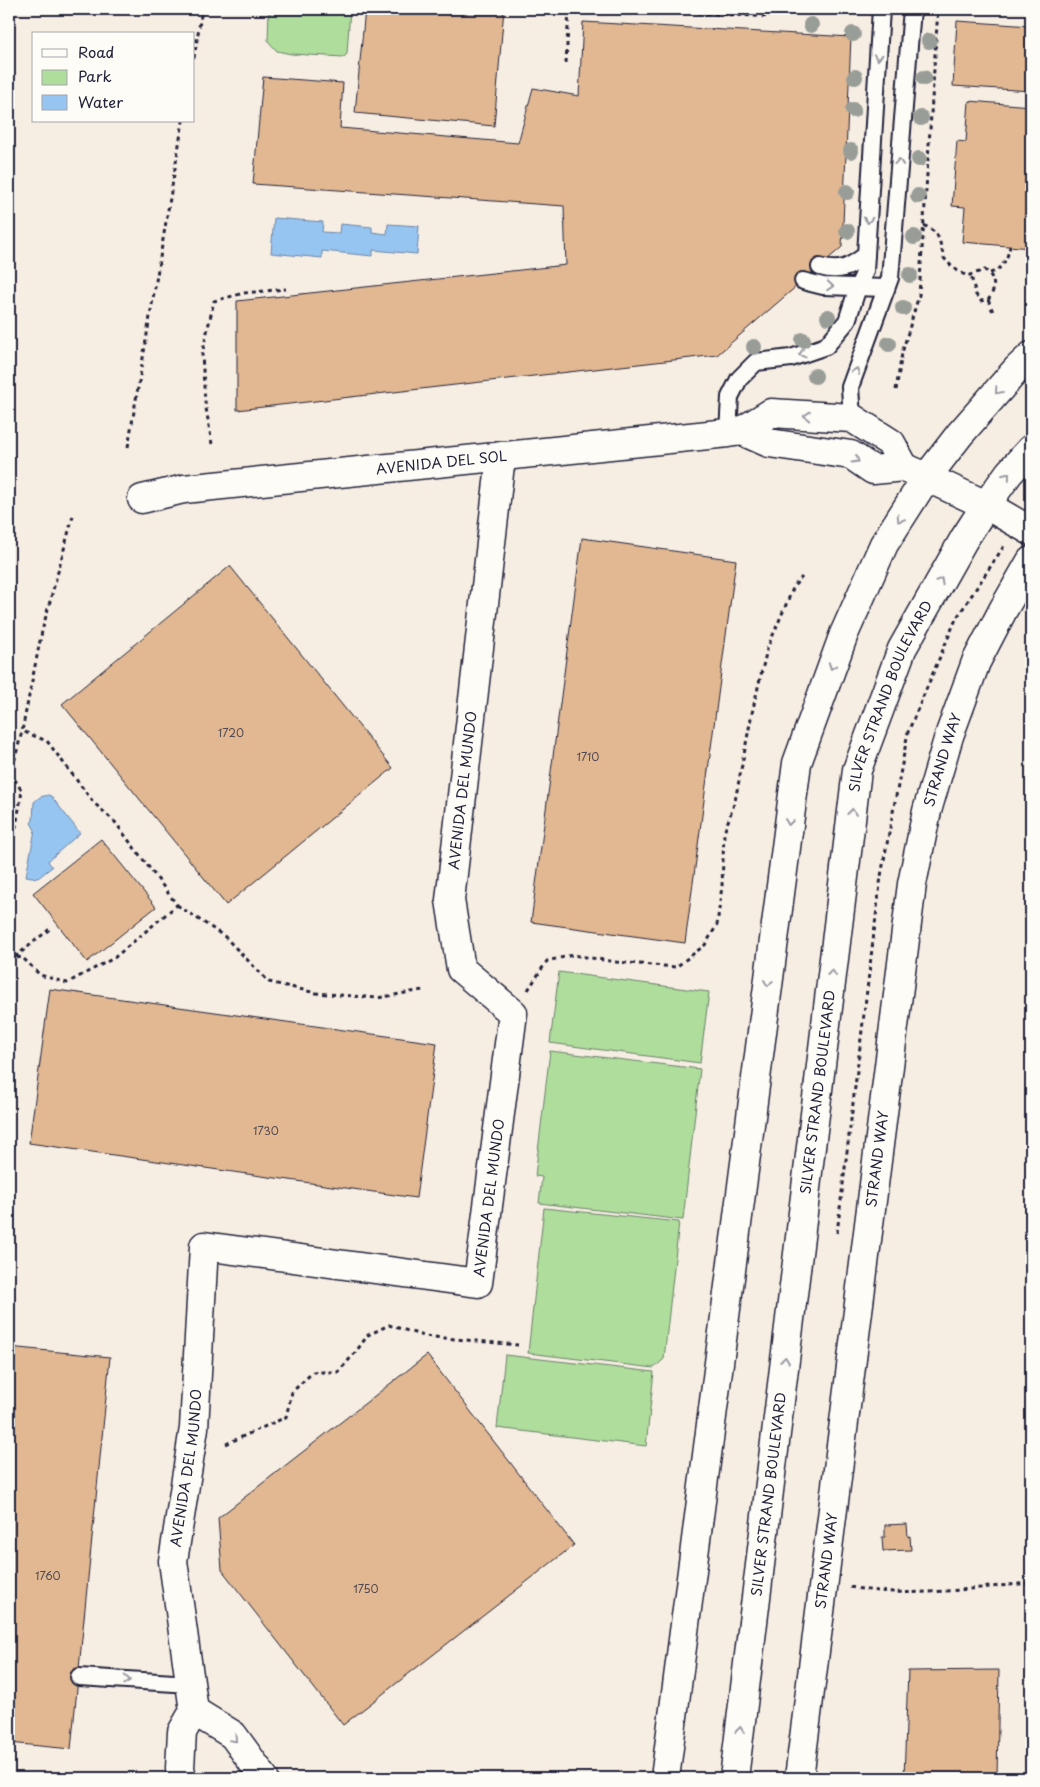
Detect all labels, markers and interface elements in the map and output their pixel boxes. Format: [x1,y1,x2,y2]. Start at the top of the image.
legend [32,32,195,122]
text: Road [78,40,114,63]
one-way arrow [873,54,884,62]
text: Park [78,64,112,87]
text: Water [78,90,123,113]
one-way arrow [894,158,905,166]
one-way arrow [863,216,874,224]
one-way arrow [826,280,834,291]
one-way arrow [799,348,807,358]
one-way arrow [850,367,860,376]
one-way arrow [995,386,1004,395]
one-way arrow [802,410,810,421]
street label: AVENIDA DEL SOL [375,445,508,479]
one-way arrow [851,453,860,463]
one-way arrow [1002,473,1010,482]
one-way arrow [897,513,906,523]
one-way arrow [934,578,944,587]
street label: SILVER STRAND BOULEVARD [843,596,937,793]
one-way arrow [828,661,838,670]
street label: AVENIDA DEL MUNDO [443,710,482,871]
street label: STRAND WAY [918,710,967,809]
house number: 1720 [218,724,244,741]
house number: 1710 [577,748,599,765]
one-way arrow [846,807,857,815]
one-way arrow [785,818,795,826]
one-way arrow [826,969,837,977]
one-way arrow [764,979,774,987]
street label: SILVER STRAND BOULEVARD [794,989,840,1195]
street label: STRAND WAY [860,1109,893,1208]
street label: AVENIDA DEL MUNDO [468,1118,509,1278]
house number: 1730 [253,1122,279,1139]
one-way arrow [779,1356,790,1364]
street label: AVENIDA DEL MUNDO [164,1388,206,1548]
street label: SILVER STRAND BOULEVARD [745,1391,791,1597]
street label: STRAND WAY [809,1511,842,1610]
house number: 1760 [35,1567,61,1584]
house number: 1750 [353,1580,379,1597]
one-way arrow [124,1675,132,1686]
one-way arrow [734,1726,745,1734]
one-way arrow [228,1733,237,1742]

